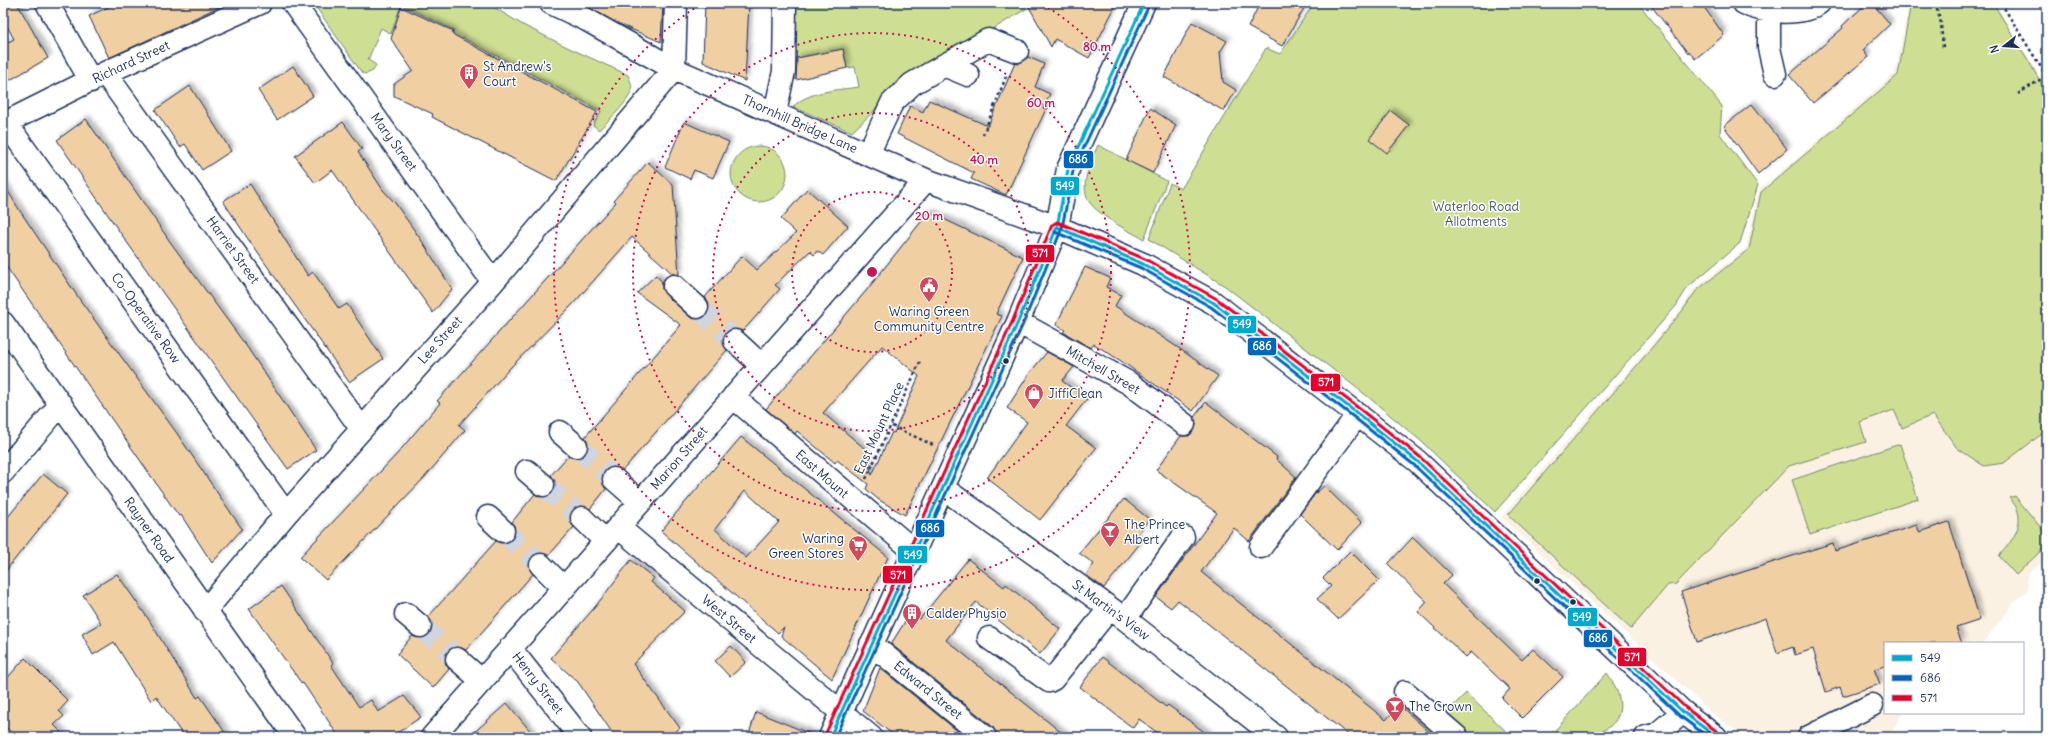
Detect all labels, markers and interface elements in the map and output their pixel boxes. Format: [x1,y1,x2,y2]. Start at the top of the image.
north arrow [1984,26,2024,66]
street label: Richard Street [90,36,173,87]
text: 80 m [1083,39,1112,54]
text: N [1987,43,2002,55]
place label: St Andrew's Court [483,58,552,90]
building icon: St Andrew's Court [458,62,480,90]
street label: Thornhill Bridge Lane [740,91,860,157]
text: 60 m [1027,95,1056,110]
street label: Mary Street [367,109,421,175]
line badge: 686 [1063,150,1094,169]
text: 40 m [970,152,999,167]
text: 686 [1068,152,1088,166]
line badge: 549 [1050,176,1080,196]
text: 549 [1055,179,1075,193]
park label: Waterloo Road Allotments [1433,198,1520,230]
text: 20 m [915,208,943,223]
street label: Harriet Street [203,213,264,288]
line badge: 571 [1025,244,1055,263]
text: 571 [1032,246,1048,260]
centre of rings [865,265,879,279]
street label: Co-Operative Row [107,269,185,367]
public building icon: Waring Green Community Centre [918,275,940,303]
place label: Waring Green Community Centre [874,303,984,335]
street label: Lee Street [414,312,466,367]
line badge: 549 [1227,315,1257,334]
text: 549 [1232,317,1252,331]
line badge: 686 [1247,337,1277,356]
text: 686 [1252,339,1272,353]
street label: Mitchell Street [1063,342,1144,398]
unlabelled marker [1001,356,1011,366]
line badge: 571 [1310,373,1341,392]
text: 571 [1318,375,1334,389]
street label: East Mount Place [850,379,908,477]
shop icon: JiffiClean [1023,382,1045,410]
place label: JiffiClean [1048,385,1103,402]
street label: Marion Street [647,422,712,493]
street label: East Mount [792,446,853,502]
street label: Rayner Road [120,494,178,566]
place label: The Prince Albert [1124,516,1185,548]
line badge: 686 [915,519,945,538]
bar icon: The Prince Albert [1099,520,1121,548]
text: 686 [920,521,940,535]
place label: Waring Green Stores [769,530,844,562]
supermarket icon: Waring Green Stores [847,534,869,562]
line badge: 549 [897,545,928,564]
text: 549 [903,548,923,562]
line badge: 571 [882,565,913,584]
text: 571 [890,568,906,582]
street label: St Martin's View [1069,576,1153,644]
unlabelled marker [1532,576,1542,586]
street label: West Street [698,591,760,647]
unlabelled marker [1568,597,1578,607]
building icon: Calder Physio [901,602,923,630]
place label: Calder Physio [926,605,1007,622]
line badge: 549 [1567,607,1598,627]
text: 549 [1572,610,1592,624]
line badge: 686 [1583,629,1613,648]
text: 686 [1588,631,1608,645]
legend [1884,642,2024,714]
line badge: 571 [1617,647,1647,667]
street label: Henry Street [508,649,568,718]
text: 571 [1624,650,1640,664]
text: 549 [1920,650,1941,665]
street label: Edward Street [890,657,966,723]
text: 686 [1920,670,1941,685]
text: 571 [1920,690,1938,705]
bar icon: The Crown [1384,695,1406,723]
place label: The Crown [1409,698,1473,715]

